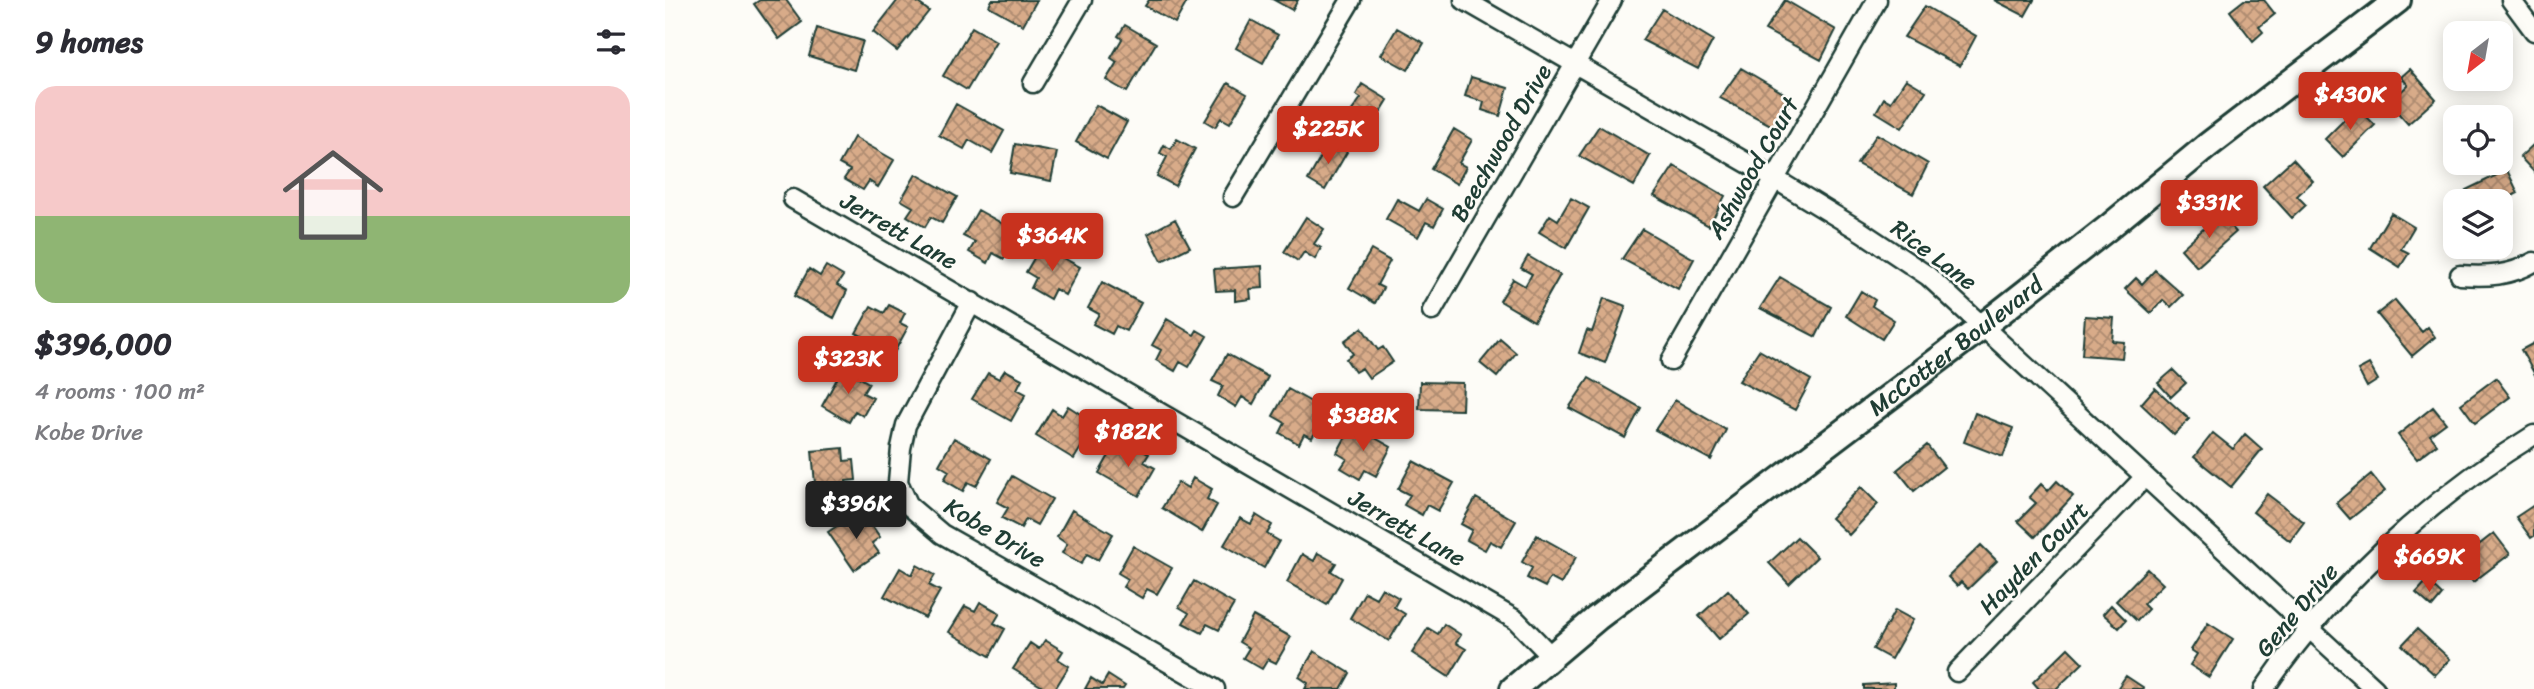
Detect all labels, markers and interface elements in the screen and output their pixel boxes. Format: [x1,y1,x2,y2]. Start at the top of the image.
text: 9 homes [35,15,143,69]
north arrow [2443,21,2513,91]
map controls [2443,21,2513,259]
icon: filters [592,23,630,61]
street label: Beechwood Drive [1438,55,1564,230]
pin: $430K [2301,72,2399,132]
text: $430K [2314,74,2386,115]
street label: Ashwood Court [1695,88,1811,248]
button: locate [2443,105,2513,175]
pin: $225K [1279,106,1377,166]
text: $225K [1293,108,1363,149]
icon: home [270,132,396,258]
street label: Jerrett Lane [831,180,966,282]
pin: $331K [2160,180,2258,240]
text: $331K [2177,182,2241,223]
button: layers [2443,189,2513,259]
street label: Rice Lane [1881,208,1987,302]
pin: $364K [1003,214,1101,273]
text: $364K [1017,215,1087,256]
street label: McCotter Boulevard [1859,264,2054,427]
text: $396,000 [35,317,172,371]
pin: $323K [799,336,897,396]
text: $323K [814,338,882,379]
text: 4 rooms · 100 m² [35,371,205,412]
pin: $388K [1314,393,1412,453]
text: $388K [1328,395,1398,436]
pin: $182K [1079,410,1177,469]
text: $182K [1095,411,1161,452]
text: Kobe Drive [35,412,143,453]
street label: Jerrett Lane [1339,477,1474,579]
pin: $396K [807,482,905,541]
text: $396K [821,483,891,524]
street label: Kobe Drive [936,486,1054,580]
street label: Hayden Court [1968,491,2100,625]
pin: $669K [2380,534,2478,594]
text: $669K [2394,536,2464,577]
street label: Gene Drive [2245,553,2349,667]

